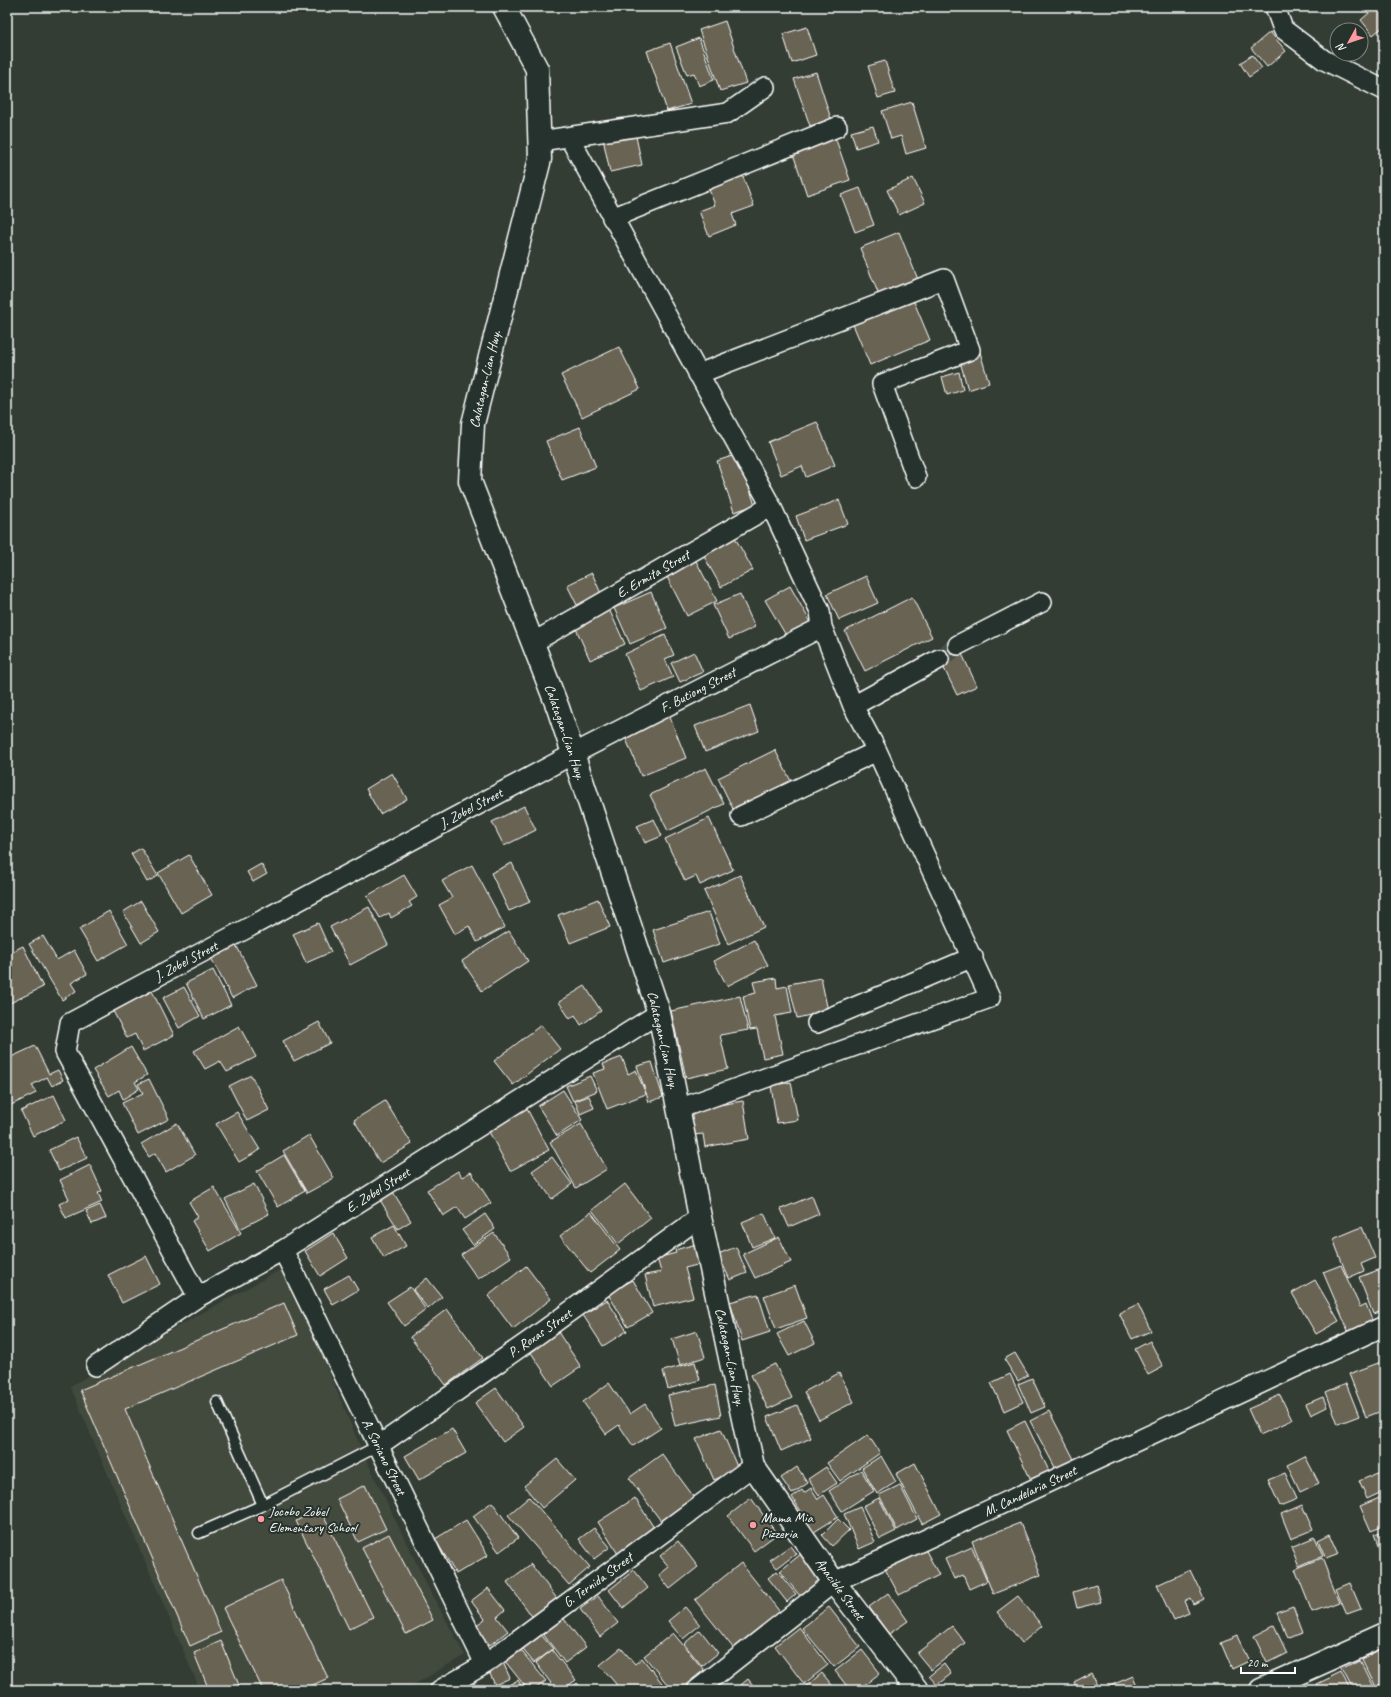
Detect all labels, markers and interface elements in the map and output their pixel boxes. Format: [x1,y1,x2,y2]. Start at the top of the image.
north arrow [1329,22,1369,62]
text: N [1332,40,1349,56]
street label: Calatagan-Lian Hwy. [465,328,505,430]
street label: E. Ermita Street [614,545,695,602]
street label: F. Butiong Street [657,663,741,716]
street label: Calatagan-Lian Hwy. [541,682,589,782]
street label: J. Zobel Street [436,784,507,832]
street label: J. Zobel Street [151,937,222,985]
street label: Calatagan-Lian Hwy. [643,989,683,1091]
street label: E. Zobel Street [343,1163,414,1216]
street label: P. Roxas Street [505,1304,576,1361]
street label: Calatagan-Lian Hwy. [711,1306,749,1408]
street label: A. Soriano Street [358,1416,410,1499]
street label: M. Candelaria Street [981,1462,1080,1520]
place label: Jocobo Zobel Elementary School [268,1503,359,1536]
place label: Mama Mia Pizzeria [761,1509,814,1542]
marker: Jocobo Zobel Elementary School [256,1514,266,1524]
marker: Mama Mia Pizzeria [748,1520,758,1530]
street label: G. Ternida Street [560,1548,638,1611]
street label: Apacible Street [812,1555,869,1624]
scale bar [1241,1649,1295,1675]
text: 20 m [1247,1655,1269,1671]

